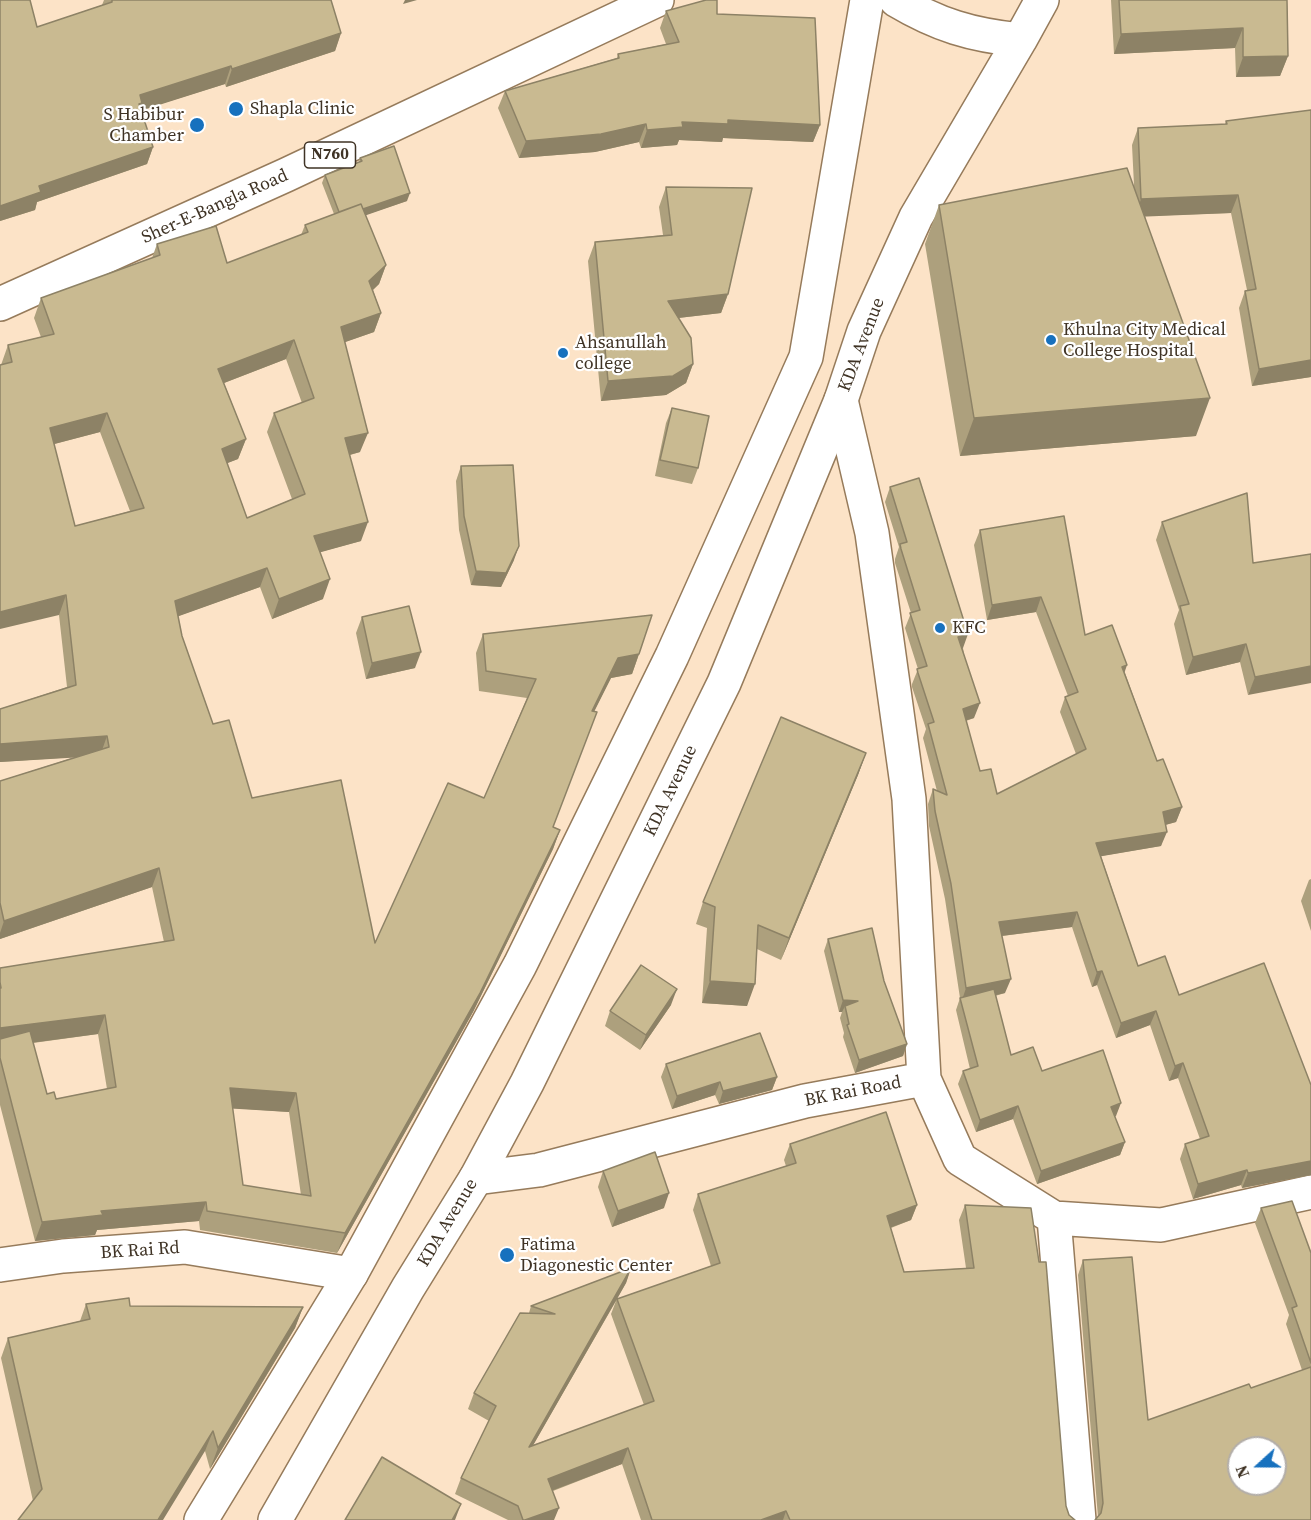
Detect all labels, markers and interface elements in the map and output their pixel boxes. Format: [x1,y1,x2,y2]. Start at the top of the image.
place label: Shapla Clinic [250,98,355,120]
marker: Shapla Clinic [227,100,245,118]
place label: S Habibur Chamber [104,104,184,146]
marker: S Habibur Chamber [188,116,206,134]
road number: N760 [304,142,356,168]
street label: Sher-E-Bangla Road [138,165,292,249]
street label: KDA Avenue [834,295,890,395]
place label: Khulna City Medical College Hospital [1063,319,1226,362]
place label: Ahsanullah college [575,332,666,374]
marker: Khulna City Medical College Hospital [1044,333,1058,347]
marker: Ahsanullah college [556,346,570,360]
place label: KFC [952,617,986,639]
marker: KFC [933,621,947,635]
street label: KDA Avenue [640,742,702,840]
street label: BK Rai Road [803,1072,903,1112]
street label: KDA Avenue [413,1175,483,1271]
place label: Fatima Diagonestic Center [520,1234,672,1276]
street label: BK Rai Rd [100,1237,180,1265]
marker: Fatima Diagonestic Center [498,1246,516,1264]
north arrow [1227,1436,1287,1496]
text: N [1230,1462,1254,1481]

